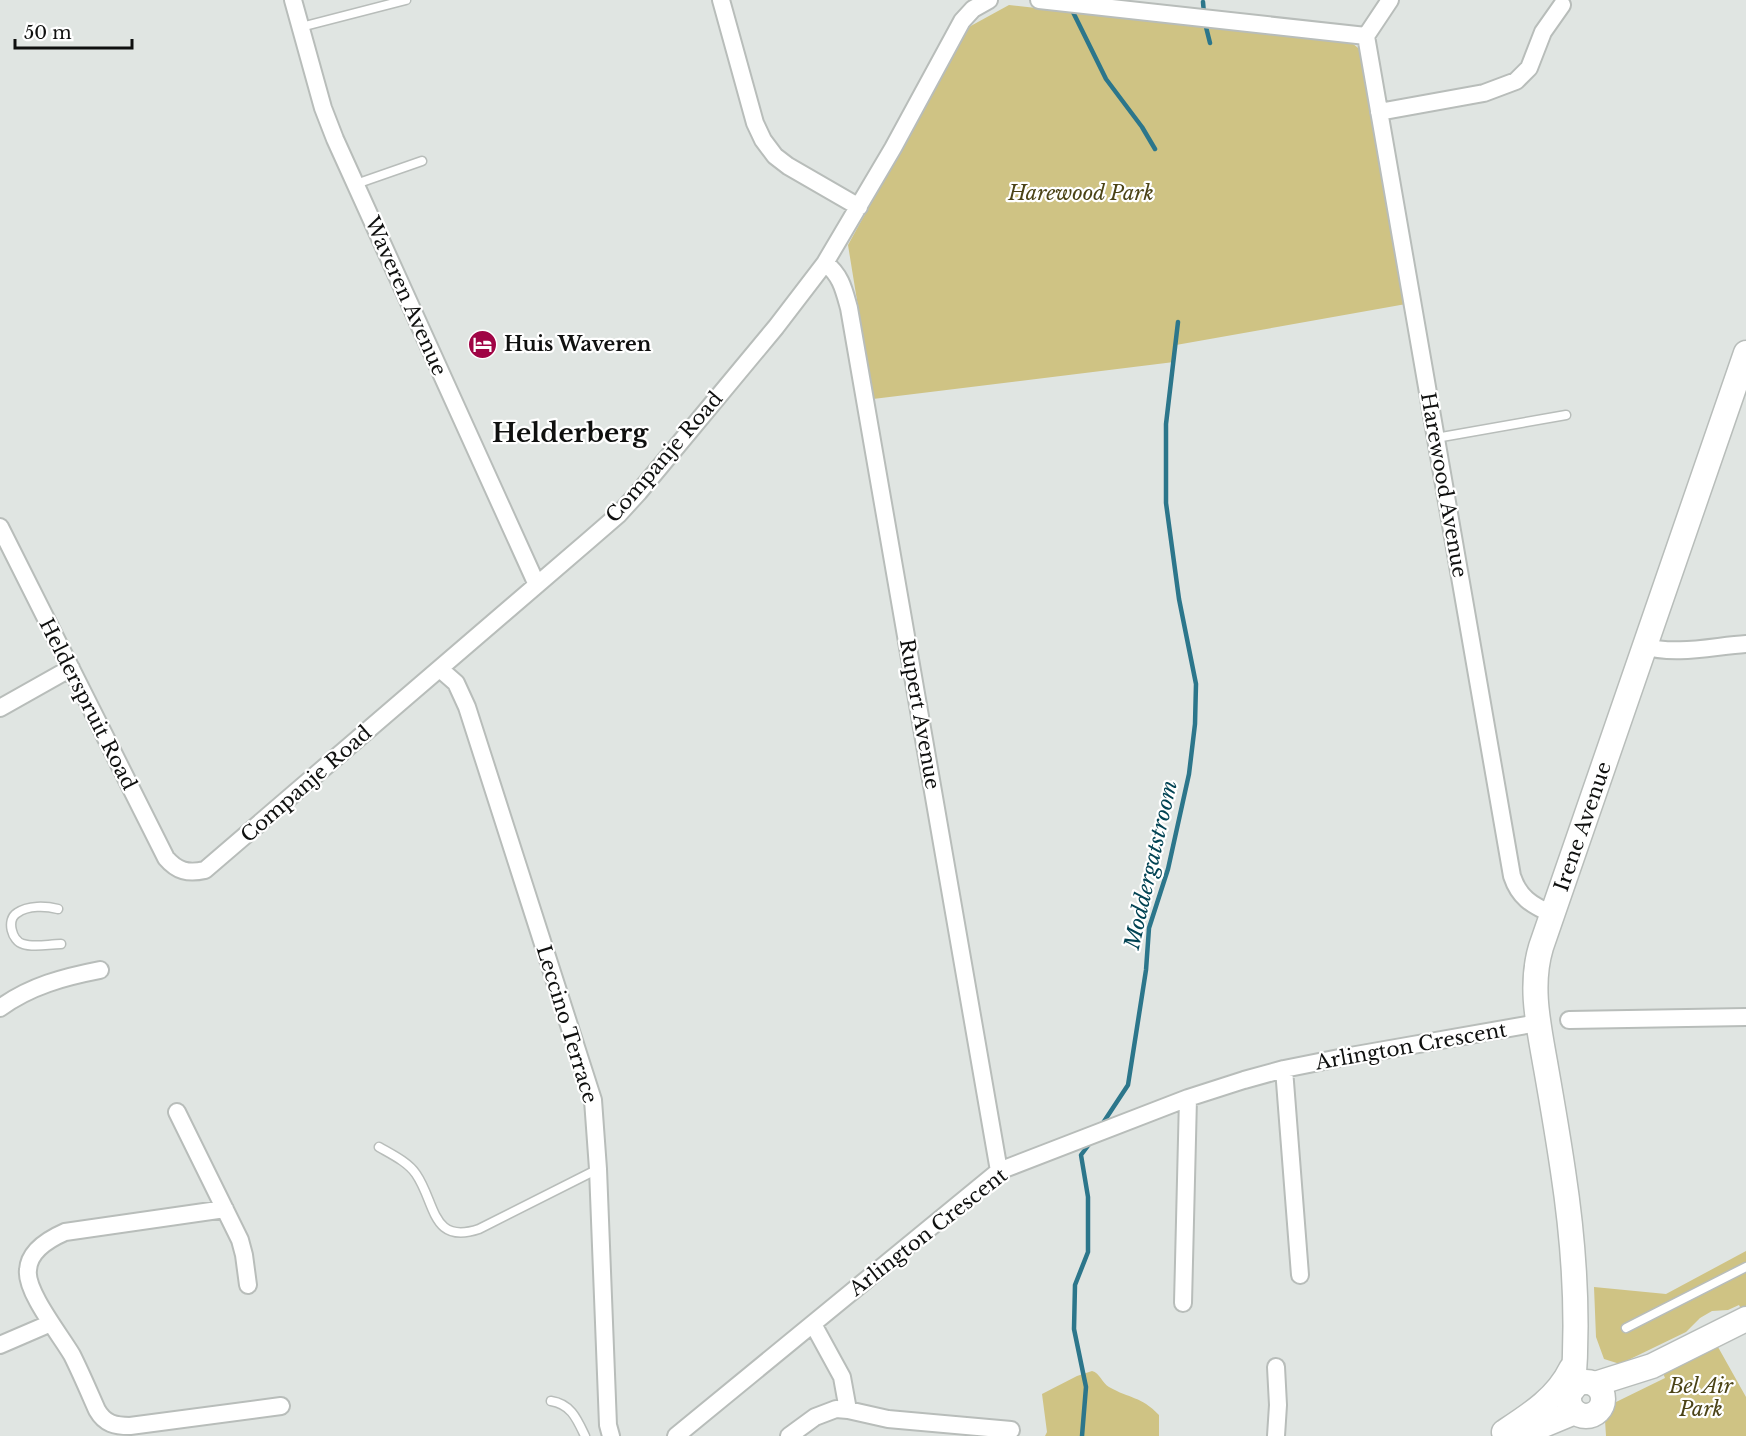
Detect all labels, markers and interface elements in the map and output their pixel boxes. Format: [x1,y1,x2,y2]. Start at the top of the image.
scale bar [15,12,132,50]
text: 50 m [24,22,72,44]
park label: Harewood Park [1007,181,1154,205]
street label: Waveren Avenue [360,212,452,379]
hotel icon: Huis Waveren [467,328,499,360]
place label: Huis Waveren [504,332,652,356]
street label: Companje Road [601,387,727,527]
street label: Harewood Avenue [1416,391,1472,579]
district label: Helderberg [492,417,649,449]
street label: Helderspruit Road [34,614,142,794]
street label: Rupert Avenue [895,637,945,791]
street label: Companje Road [236,721,376,847]
street label: Irene Avenue [1549,758,1616,894]
water label: Moddergatstroom [1119,778,1183,953]
street label: Leccino Terrace [532,942,602,1106]
street label: Arlington Crescent [1313,1017,1509,1075]
street label: Arlington Crescent [844,1163,1012,1302]
park label: Bel Air Park [1668,1374,1734,1421]

